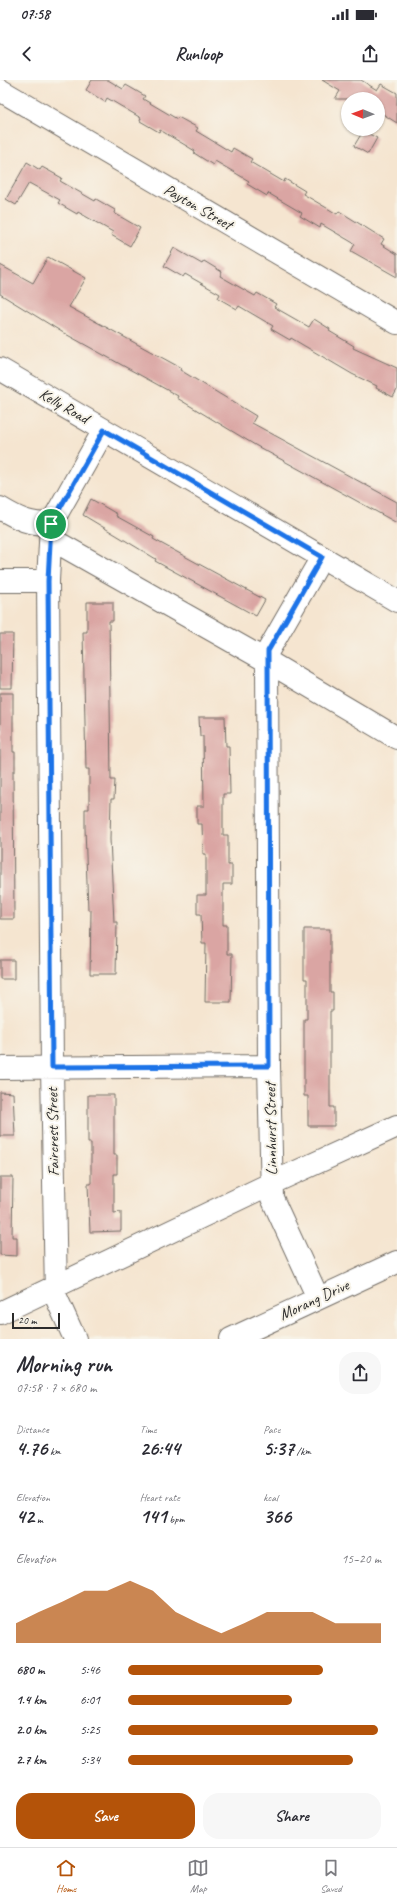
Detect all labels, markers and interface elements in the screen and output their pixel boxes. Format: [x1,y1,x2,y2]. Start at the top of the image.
text: 07:58 [20,5,50,24]
icon: back [16,43,38,65]
text: Runloop [175,43,222,65]
icon: share [359,43,381,65]
north arrow [341,92,385,136]
map controls [341,92,385,136]
street label: Payton Street [160,179,238,236]
street label: Kelly Road [36,384,95,429]
pin [34,507,68,541]
icon: arrive [40,513,62,535]
street label: Linnhurst Street [260,1080,282,1176]
street label: Faircrest Street [42,1086,64,1176]
street label: Morang Drive [276,1274,354,1325]
scale bar [12,1311,60,1330]
text: 20 m [18,1313,37,1327]
text: Morning run [16,1351,112,1379]
button: share [339,1352,381,1394]
text: 07:58 · 7 × 680 m [16,1380,97,1396]
text: Distance [16,1422,49,1436]
text: Time [140,1422,157,1436]
text: Pace [263,1422,280,1436]
text: 4.76 [16,1436,47,1461]
text: 26:44 [140,1436,180,1461]
text: 5:37 [263,1436,294,1461]
text: km [47,1444,61,1458]
text: /km [294,1444,311,1458]
text: Elevation [16,1490,50,1504]
text: Heart rate [140,1490,180,1504]
text: kcal [263,1490,278,1504]
text: 42 [16,1504,34,1529]
text: 141 [140,1504,167,1529]
text: 366 [263,1504,291,1529]
text: m [34,1512,43,1526]
text: bpm [167,1512,184,1526]
text: Elevation [16,1551,56,1567]
text: 15–20 m [341,1551,381,1567]
text: 680 m [16,1662,44,1678]
text: 5:46 [80,1662,100,1678]
text: 1.4 km [16,1692,46,1708]
text: 6:01 [80,1692,100,1708]
text: 2.0 km [16,1722,46,1738]
text: 5:25 [80,1722,100,1738]
text: 2.7 km [16,1752,46,1768]
text: 5:34 [80,1752,100,1768]
button: Save [16,1793,195,1839]
button: Share [203,1793,381,1839]
tab: Home [55,1857,77,1895]
tab: Map [187,1857,209,1895]
tab: Saved [320,1857,342,1895]

